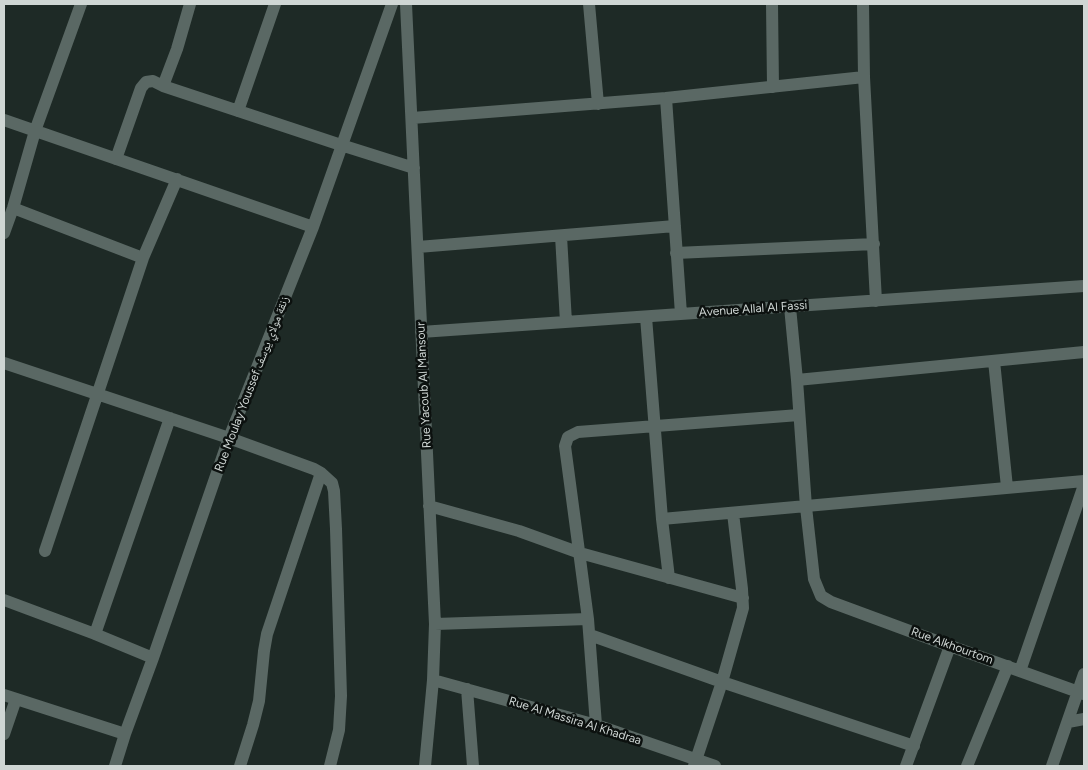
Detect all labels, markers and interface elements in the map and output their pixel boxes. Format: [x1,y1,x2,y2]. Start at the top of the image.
street label: Rue Moulay Youssef زنقة مولاي يوسف [212,294,292,474]
street label: Avenue Allal Al Fassi [698,298,808,320]
street label: Rue Yacoub Al Mansour [413,321,435,449]
street label: Rue Alkhourtom [909,624,995,668]
street label: Rue Al Massira Al Khadraa [507,694,643,748]

